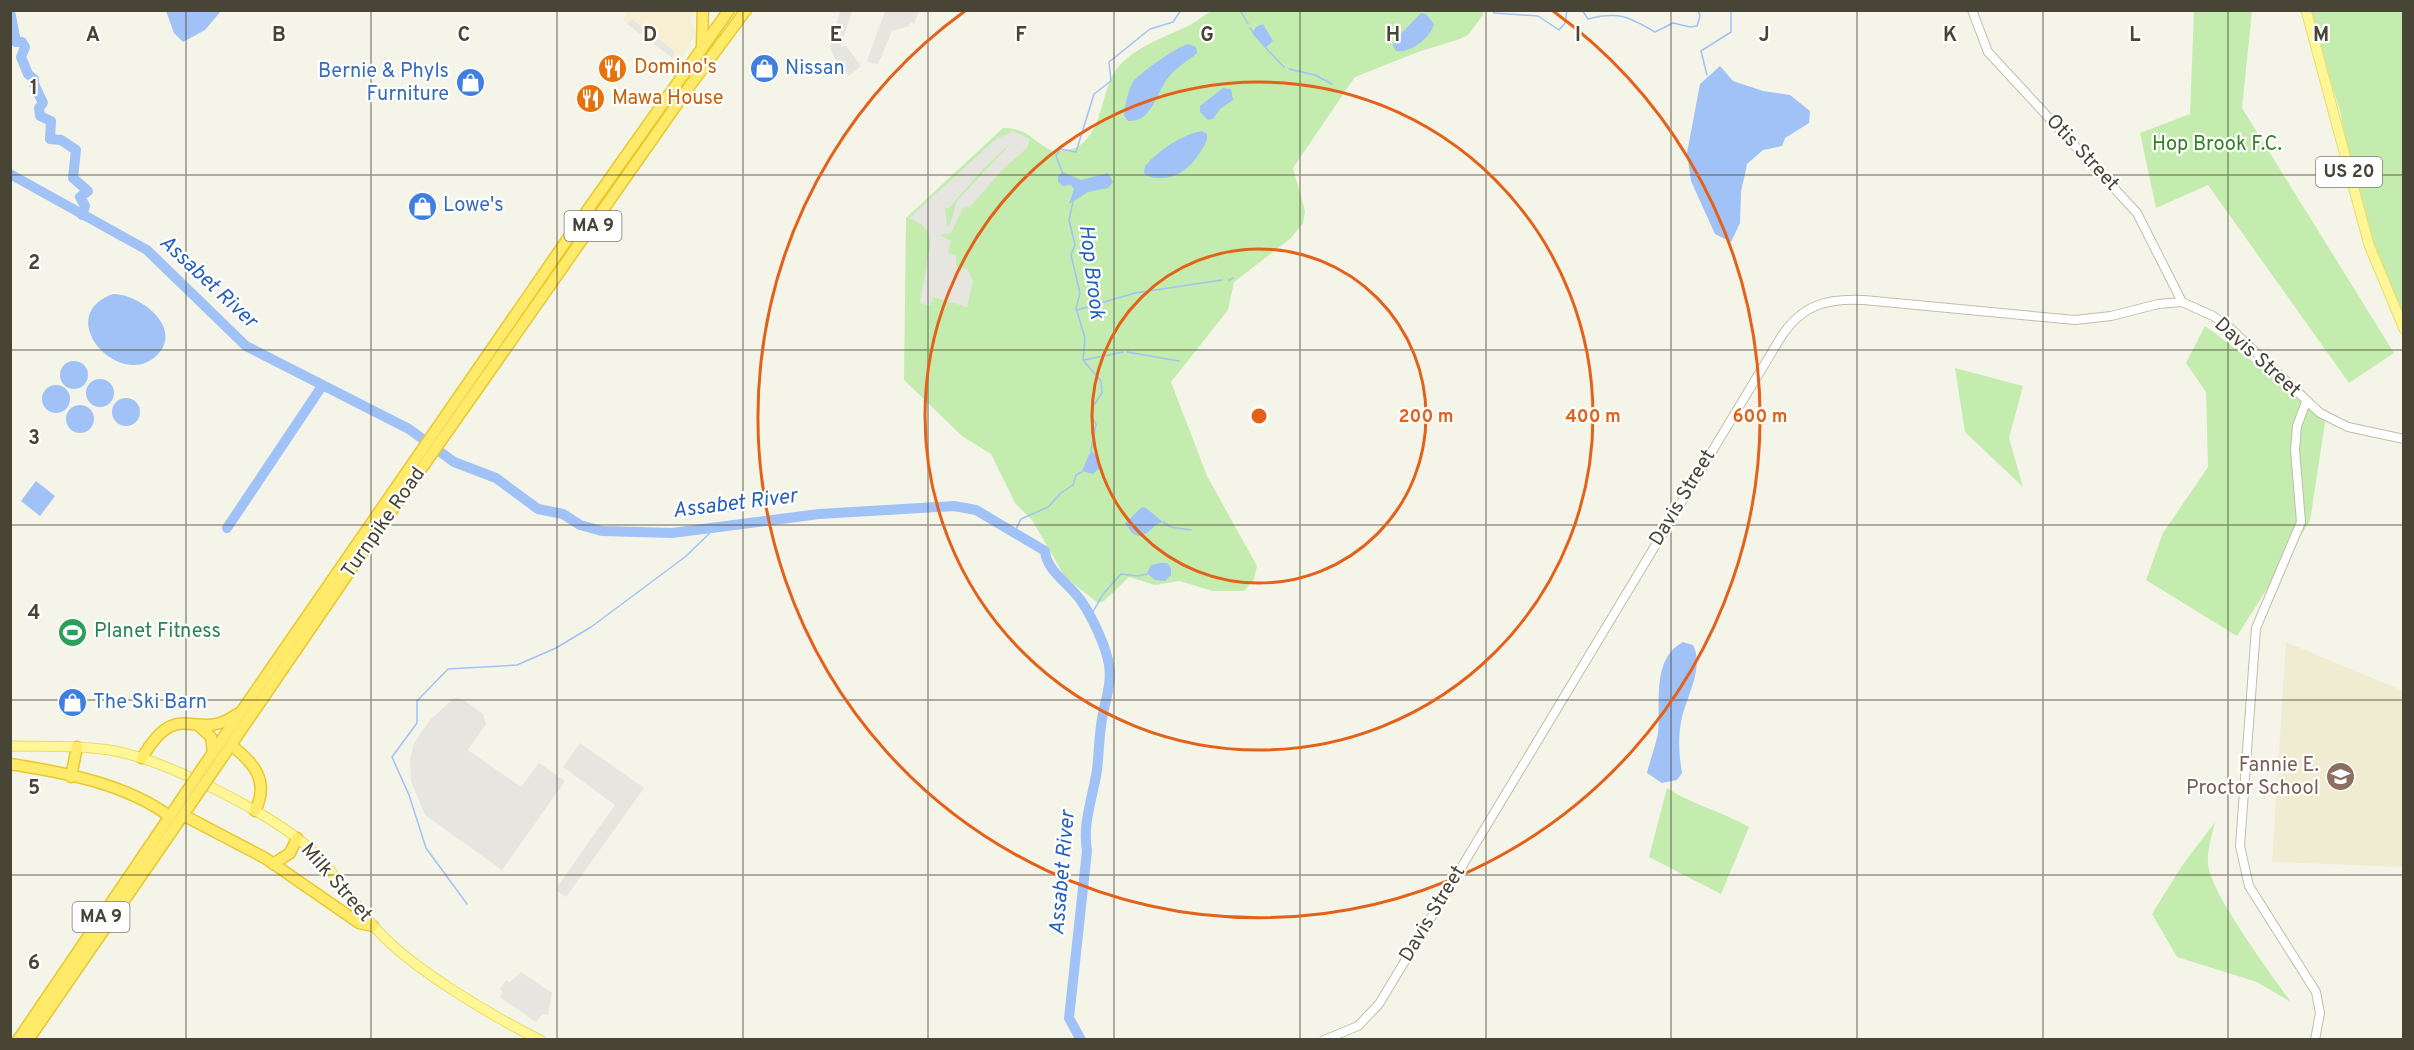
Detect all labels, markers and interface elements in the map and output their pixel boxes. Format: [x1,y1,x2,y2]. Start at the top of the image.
text: A [86,23,100,49]
text: B [272,23,286,49]
text: C [458,23,470,49]
text: D [643,23,657,49]
text: E [830,23,842,49]
text: F [1015,23,1027,49]
text: G [1200,23,1214,49]
text: H [1386,23,1400,49]
text: I [1575,23,1581,49]
text: J [1758,23,1770,49]
text: K [1943,23,1957,49]
text: L [2129,23,2141,49]
text: M [2313,23,2329,49]
restaurant icon: Domino's [597,52,629,84]
shop icon: Nissan [748,53,780,85]
place label: Domino's [634,55,717,81]
place label: Nissan [785,56,845,82]
place label: Bernie & Phyls Furniture [318,59,449,108]
shop icon: Bernie & Phyls Furniture [454,67,486,99]
text: 1 [30,76,38,102]
restaurant icon: Mawa House [575,83,607,115]
place label: Mawa House [612,86,724,112]
street label: Otis Street [2040,109,2124,197]
park label: Hop Brook F.C. [2152,132,2282,158]
road number: US 20 [2316,157,2382,187]
shop icon: Lowe's [406,190,438,222]
place label: Lowe's [443,193,504,219]
road number: MA 9 [564,211,622,241]
water label: Hop Brook [1072,223,1110,321]
water label: Assabet River [153,229,264,336]
text: 2 [28,251,40,277]
street label: Davis Street [2208,312,2306,404]
centre of rings [1249,406,1269,426]
text: 200 m [1398,406,1454,429]
text: 400 m [1565,406,1621,429]
text: 600 m [1732,406,1788,429]
text: 3 [28,426,40,452]
street label: Davis Street [1644,445,1722,551]
street label: Turnpike Road [336,462,432,584]
water label: Assabet River [671,483,801,525]
text: 4 [28,601,40,627]
sports icon: Planet Fitness [57,616,89,648]
place label: Planet Fitness [94,619,221,645]
shop icon: The Ski Barn [56,687,88,719]
place label: The Ski Barn [93,690,207,716]
place label: Fannie E. Proctor School [2186,753,2319,802]
school or university icon: Fannie E. Proctor School [2324,761,2356,793]
text: 5 [28,776,40,802]
water label: Assabet River [1044,808,1082,936]
street label: Milk Street [294,838,378,928]
street label: Davis Street [1394,861,1472,967]
road number: MA 9 [72,902,130,932]
text: 6 [28,951,40,977]

